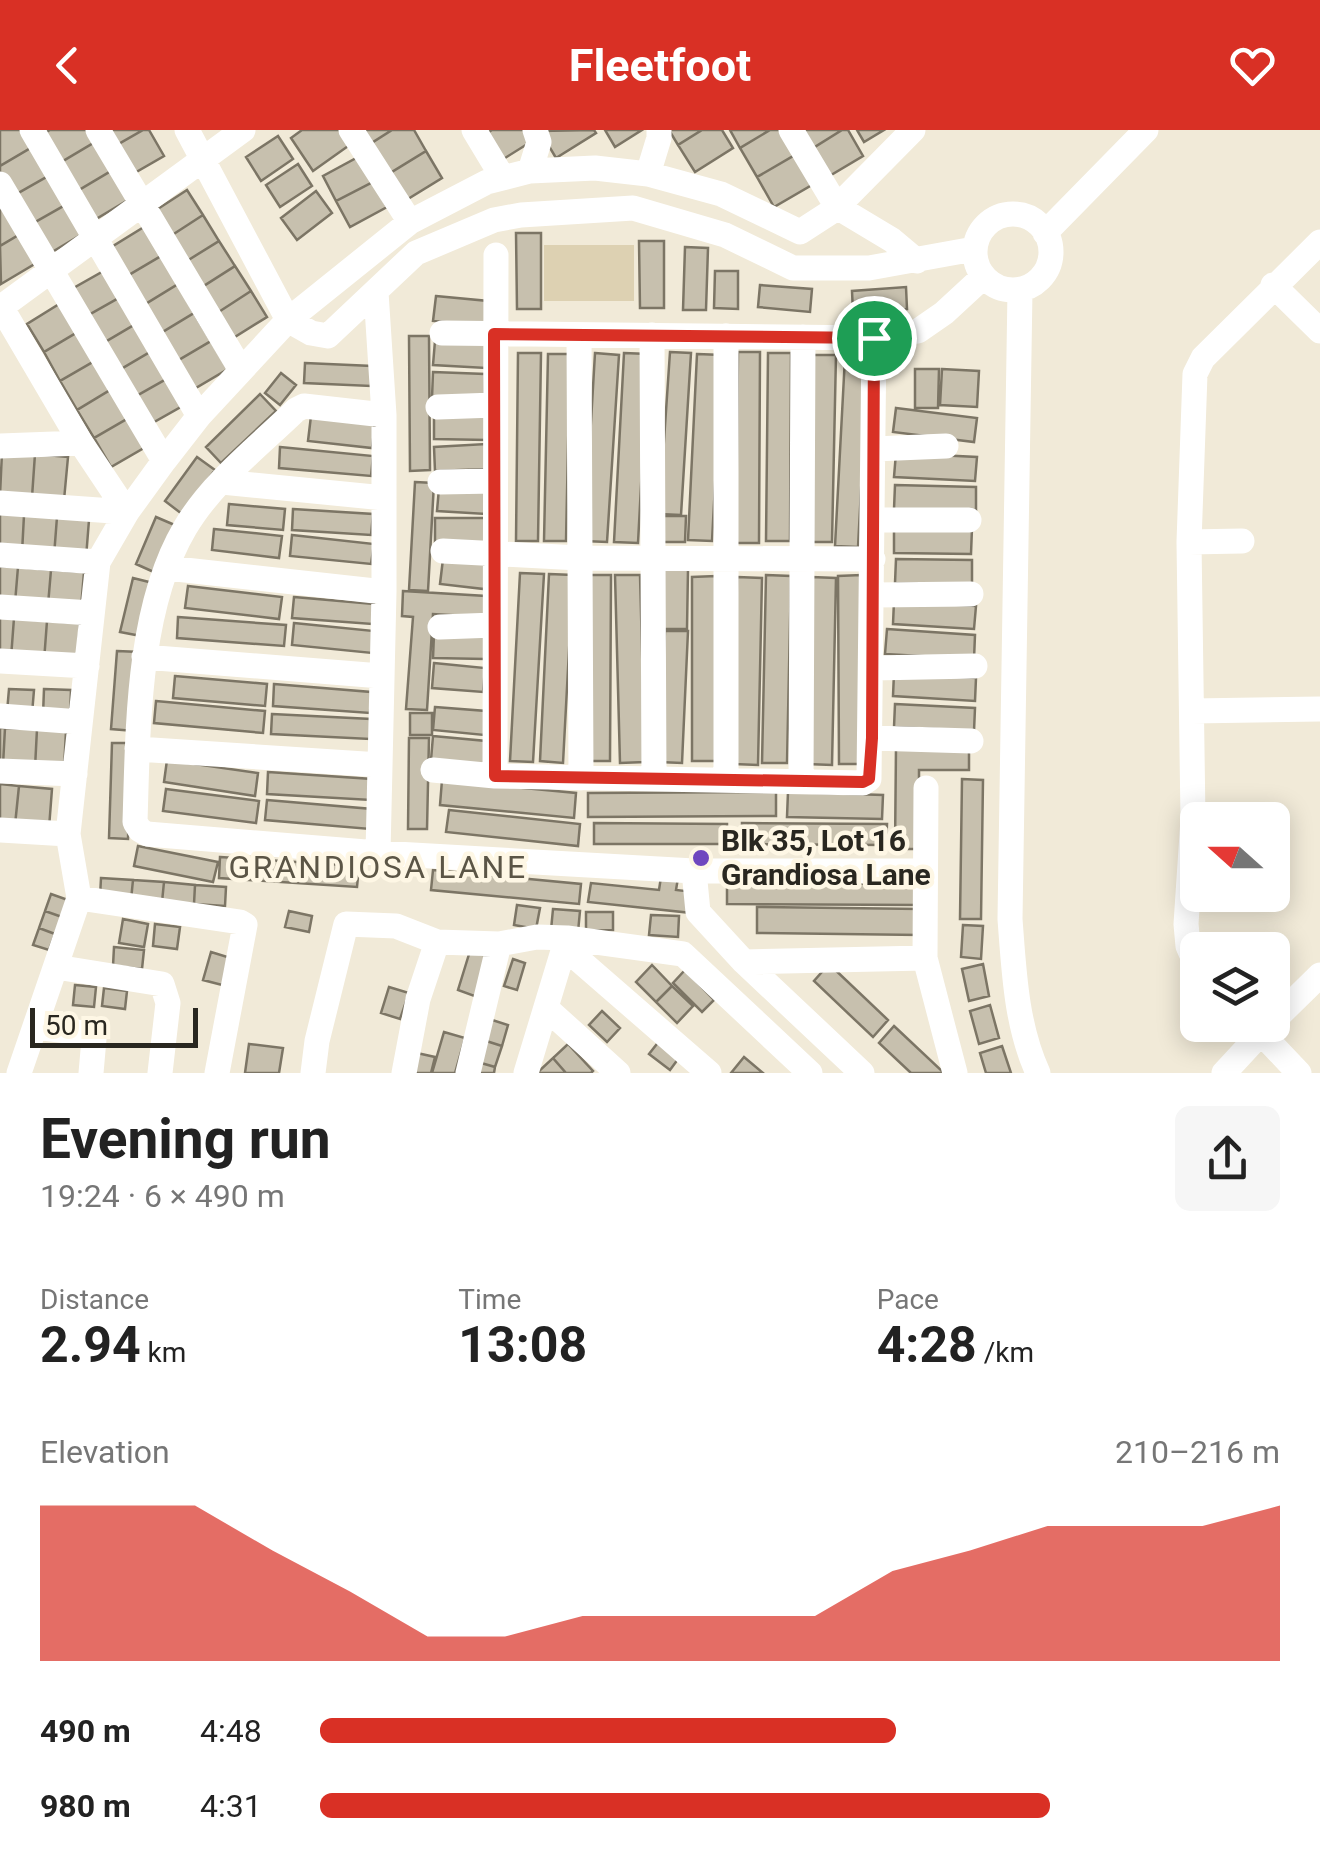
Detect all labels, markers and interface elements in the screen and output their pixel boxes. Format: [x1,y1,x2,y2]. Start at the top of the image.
icon: back [40,38,95,93]
icon: heart [1225,38,1280,93]
text: Fleetfoot [569,39,751,92]
pin [832,296,917,381]
icon: arrive [847,311,902,366]
north arrow [1180,802,1290,912]
map controls [1180,802,1290,1042]
place label: Blk 35, Lot 16 Grandiosa Lane [721,823,931,892]
marker: Blk 35, Lot 16 Grandiosa Lane [690,847,712,869]
district label: GRANDIOSA LANE [228,848,528,886]
button: layers [1180,932,1290,1042]
scale bar [30,1003,198,1048]
text: 50 m [45,1009,108,1042]
button: share [1175,1106,1280,1211]
text: Evening run [40,1107,331,1171]
text: 19:24 · 6 × 490 m [40,1177,285,1215]
text: Distance [40,1283,149,1316]
text: Time [458,1283,521,1316]
text: Pace [877,1283,939,1316]
text: 2.94 [40,1316,141,1374]
text: 13:08 [458,1316,587,1374]
text: 4:28 [877,1316,977,1374]
text: km [141,1336,186,1369]
text: /km [977,1336,1034,1369]
text: Elevation [40,1433,170,1471]
text: 210–216 m [1115,1433,1280,1471]
text: 490 m [40,1712,131,1750]
text: 4:48 [200,1712,262,1750]
text: 980 m [40,1787,131,1825]
text: 4:31 [200,1787,262,1825]

